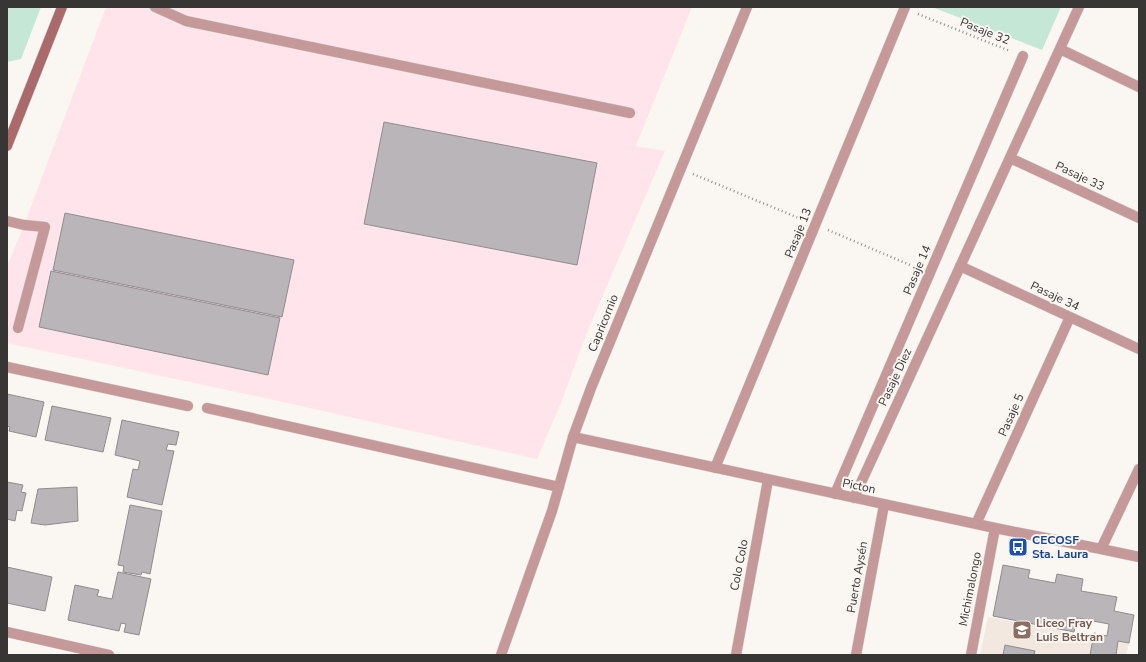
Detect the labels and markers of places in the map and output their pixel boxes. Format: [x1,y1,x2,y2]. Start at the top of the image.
place label: CECOSF Sta. Laura [1032,532,1088,562]
bus stop icon: CECOSF Sta. Laura [1007,536,1029,558]
place label: Liceo Fray Luis Beltran [1036,615,1103,645]
school or university icon: Liceo Fray Luis Beltran [1011,619,1033,641]

